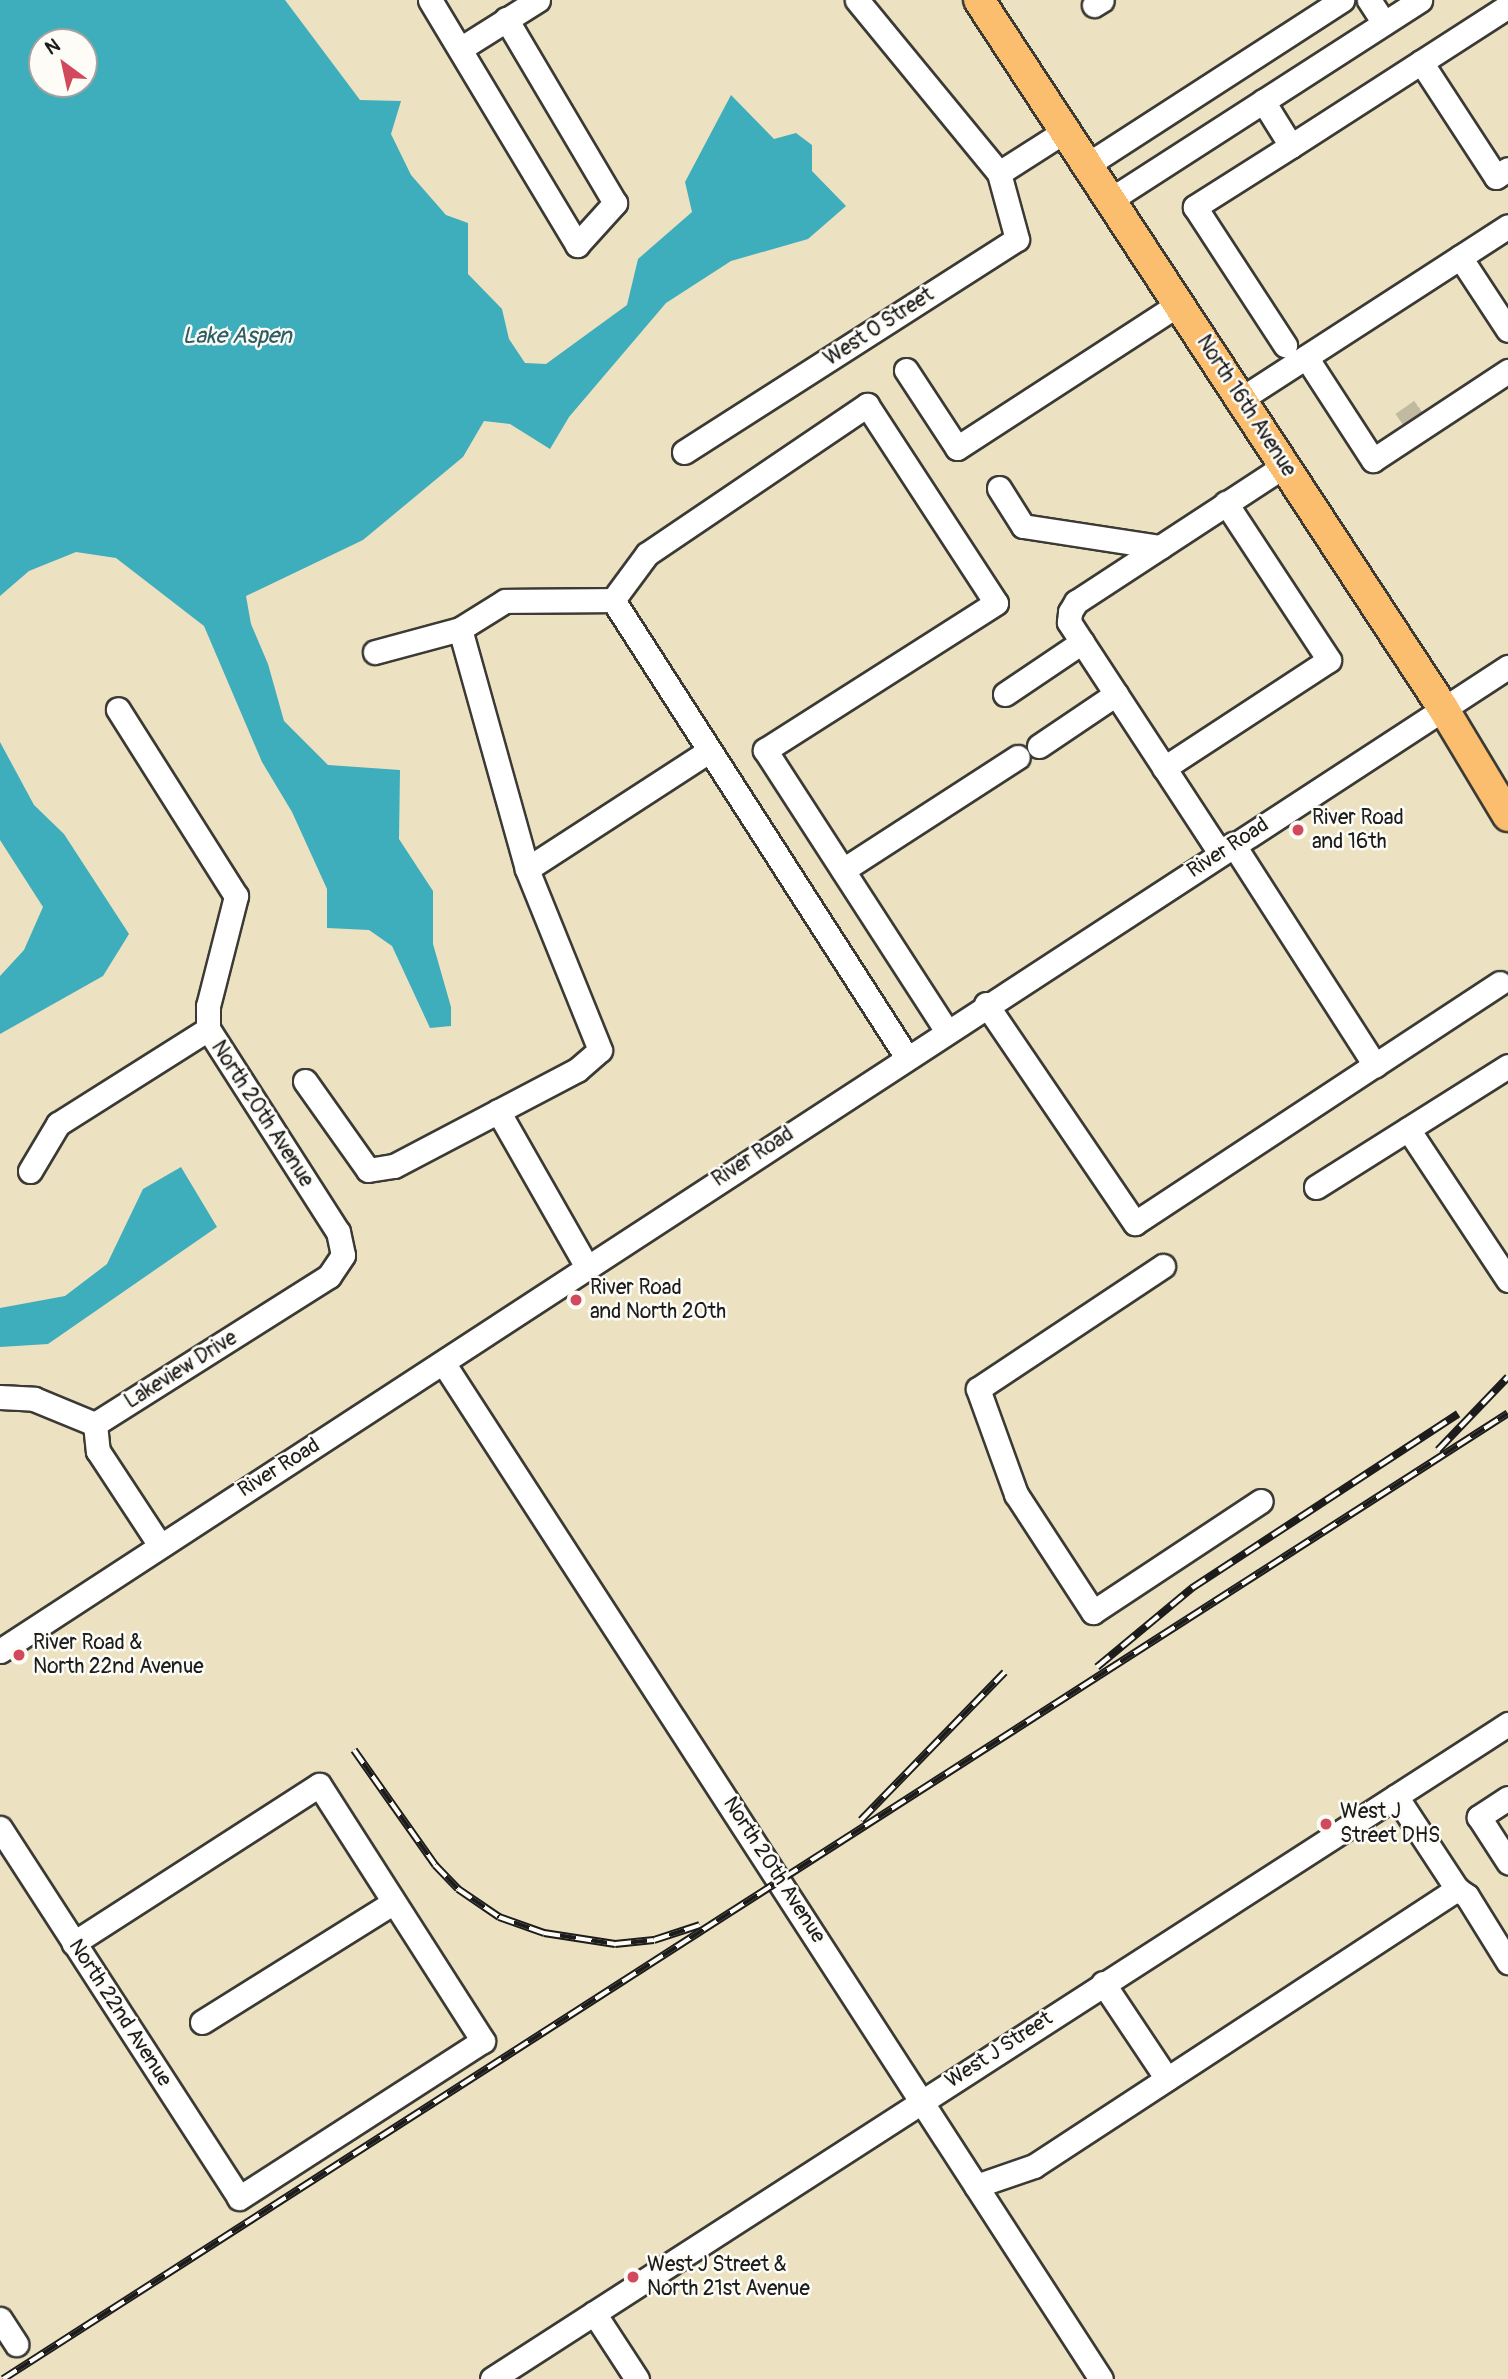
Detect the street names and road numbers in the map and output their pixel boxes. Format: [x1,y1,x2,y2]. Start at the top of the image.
street label: West O Street [819,282,939,372]
street label: North 16th Avenue [1191,330,1301,482]
street label: River Road [1183,812,1273,884]
street label: North 20th Avenue [205,1036,319,1192]
street label: River Road [708,1121,798,1193]
street label: Lakeview Drive [120,1325,242,1415]
street label: River Road [233,1433,325,1503]
street label: North 20th Avenue [717,1792,831,1948]
street label: North 22nd Avenue [63,1935,177,2091]
street label: West J Street [941,2006,1057,2094]

